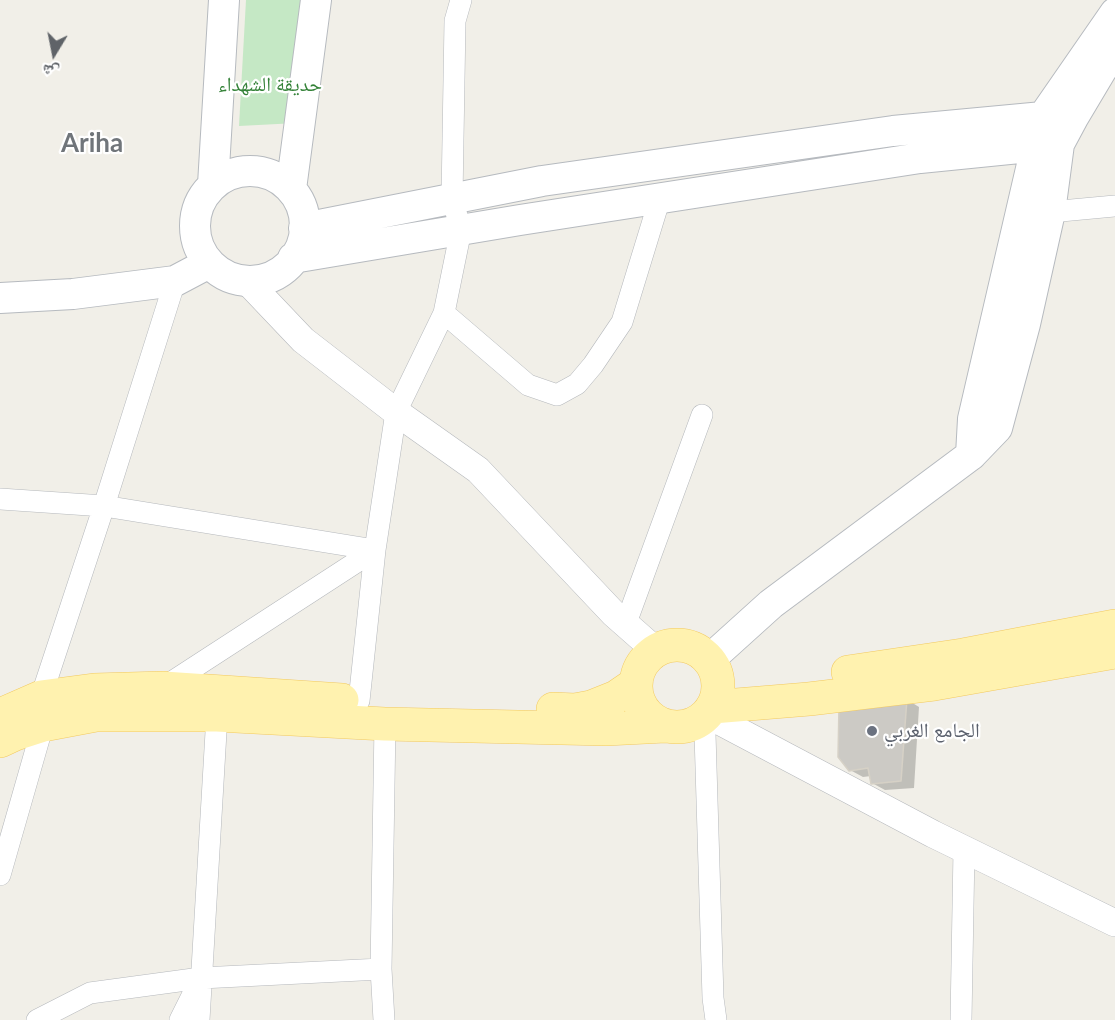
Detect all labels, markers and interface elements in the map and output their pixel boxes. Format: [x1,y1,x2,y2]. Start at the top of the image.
north arrow [24,24,84,84]
text: ش [41,61,61,83]
park label: حديقة الشهداء [218,73,322,97]
district label: Ariha [61,128,123,160]
place label: الجامع الغربي [884,719,980,743]
marker: الجامع الغربي [865,724,879,738]

